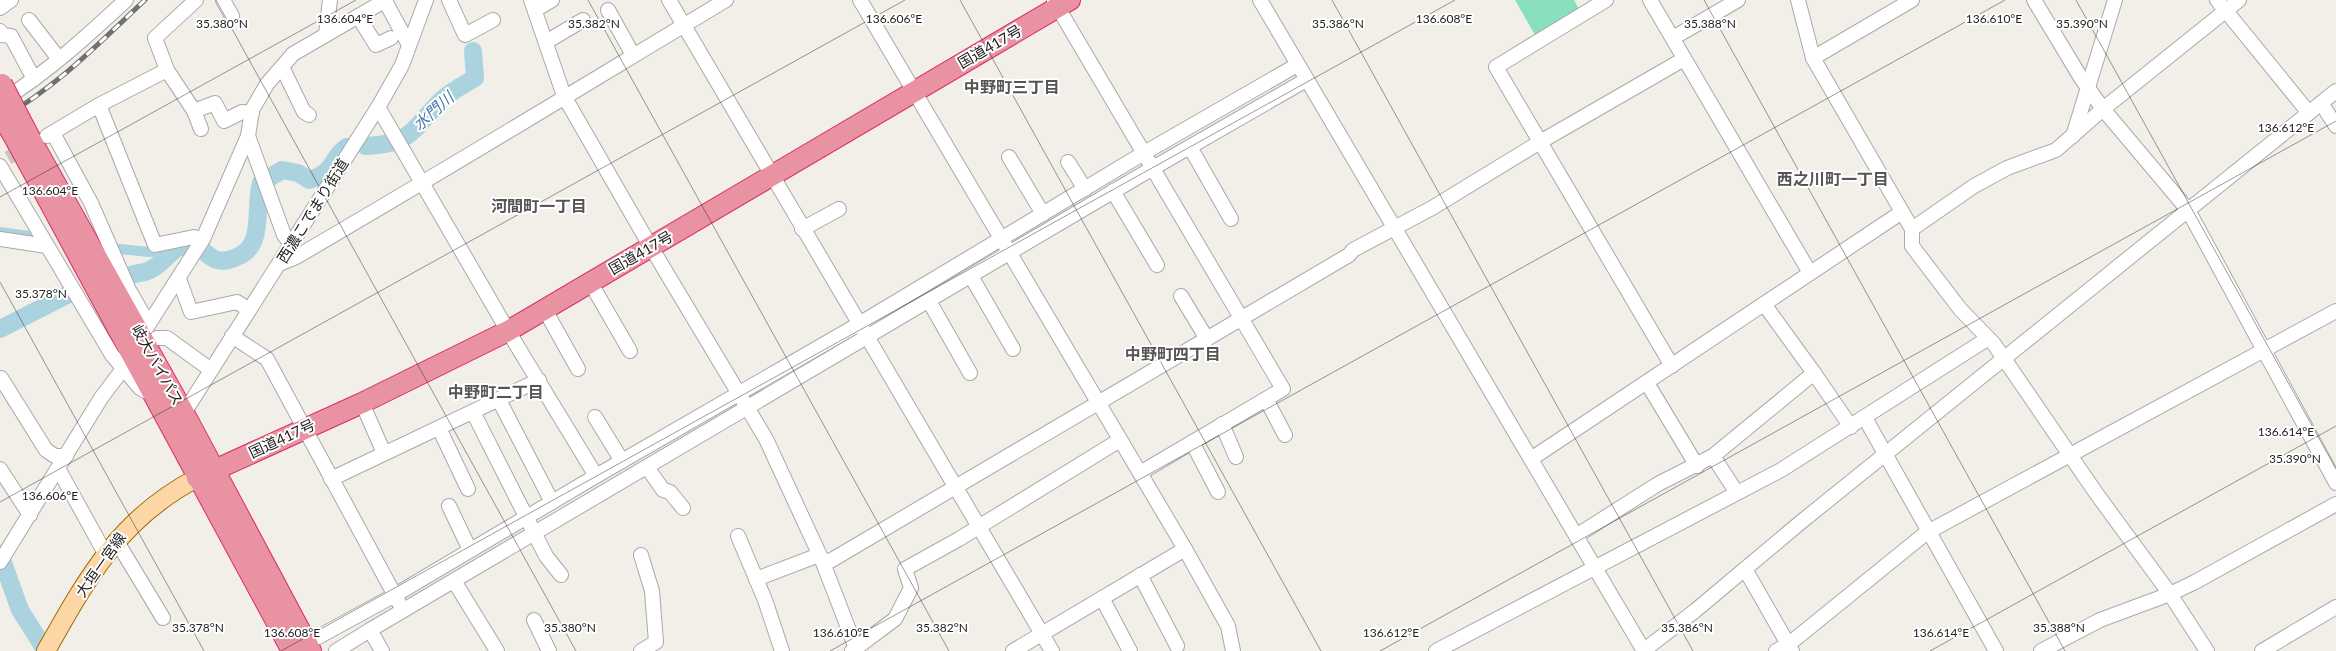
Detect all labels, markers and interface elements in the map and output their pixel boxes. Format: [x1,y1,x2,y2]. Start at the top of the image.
text: 136.604°E [317,11,373,26]
text: 136.606°E [866,11,922,26]
text: 136.608°E [1416,11,1472,26]
text: 136.610°E [1966,11,2022,26]
text: 35.380°N [196,16,248,31]
text: 35.382°N [568,16,620,31]
text: 35.386°N [1312,16,1364,31]
text: 35.388°N [1684,16,1736,31]
text: 35.390°N [2056,16,2108,31]
street label: 国道417号 [954,21,1025,72]
district label: 中野町三丁目 [964,77,1060,96]
water label: 水門川 [408,86,458,134]
text: 136.612°E [2258,120,2314,135]
street label: 西濃こでまり街道 [273,155,352,266]
district label: 西之川町一丁目 [1777,169,1889,188]
text: 136.604°E [22,183,78,198]
district label: 河間町一丁目 [491,196,587,215]
street label: 国道417号 [605,227,676,278]
text: 35.378°N [15,286,67,301]
street label: 岐大バイパス [128,321,187,408]
district label: 中野町四丁目 [1125,344,1221,363]
district label: 中野町二丁目 [448,382,544,401]
street label: 国道417号 [246,415,318,461]
text: 136.614°E [2258,424,2314,439]
text: 35.390°N [2269,451,2321,466]
text: 136.606°E [22,488,78,503]
street label: 大垣一宮線 [71,529,129,600]
text: 35.378°N [172,620,224,635]
text: 35.380°N [544,620,596,635]
text: 35.382°N [916,620,968,635]
text: 35.386°N [1661,620,1713,635]
text: 35.388°N [2033,620,2085,635]
text: 136.608°E [264,625,320,640]
text: 136.610°E [813,625,869,640]
text: 136.612°E [1363,625,1419,640]
text: 136.614°E [1913,625,1969,640]

